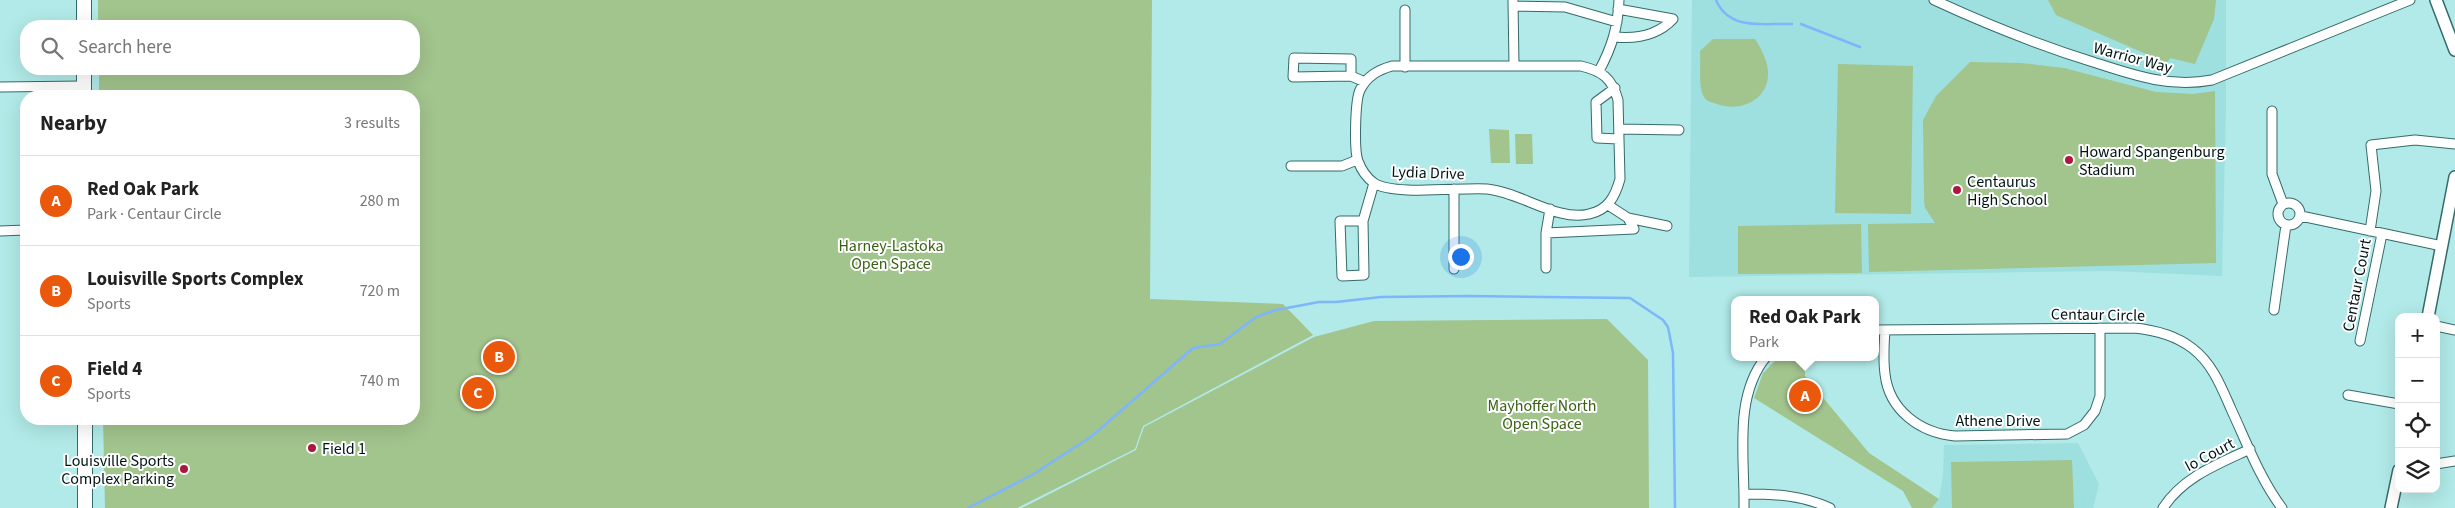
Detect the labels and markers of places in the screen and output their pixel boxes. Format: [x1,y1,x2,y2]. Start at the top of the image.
place label: Howard Spangenburg Stadium [2079,141,2225,181]
marker: Howard Spangenburg Stadium [2063,154,2075,166]
place label: Centaurus High School [1967,171,2047,211]
marker: Centaurus High School [1951,184,1963,196]
pin: B [483,338,515,376]
pin: C [462,374,494,412]
pin: A [1789,377,1821,415]
place label: Field 1 [322,438,366,460]
marker: Field 1 [306,442,318,454]
place label: Louisville Sports Complex Parking [61,450,174,490]
marker: Louisville Sports Complex Parking [178,463,190,475]

